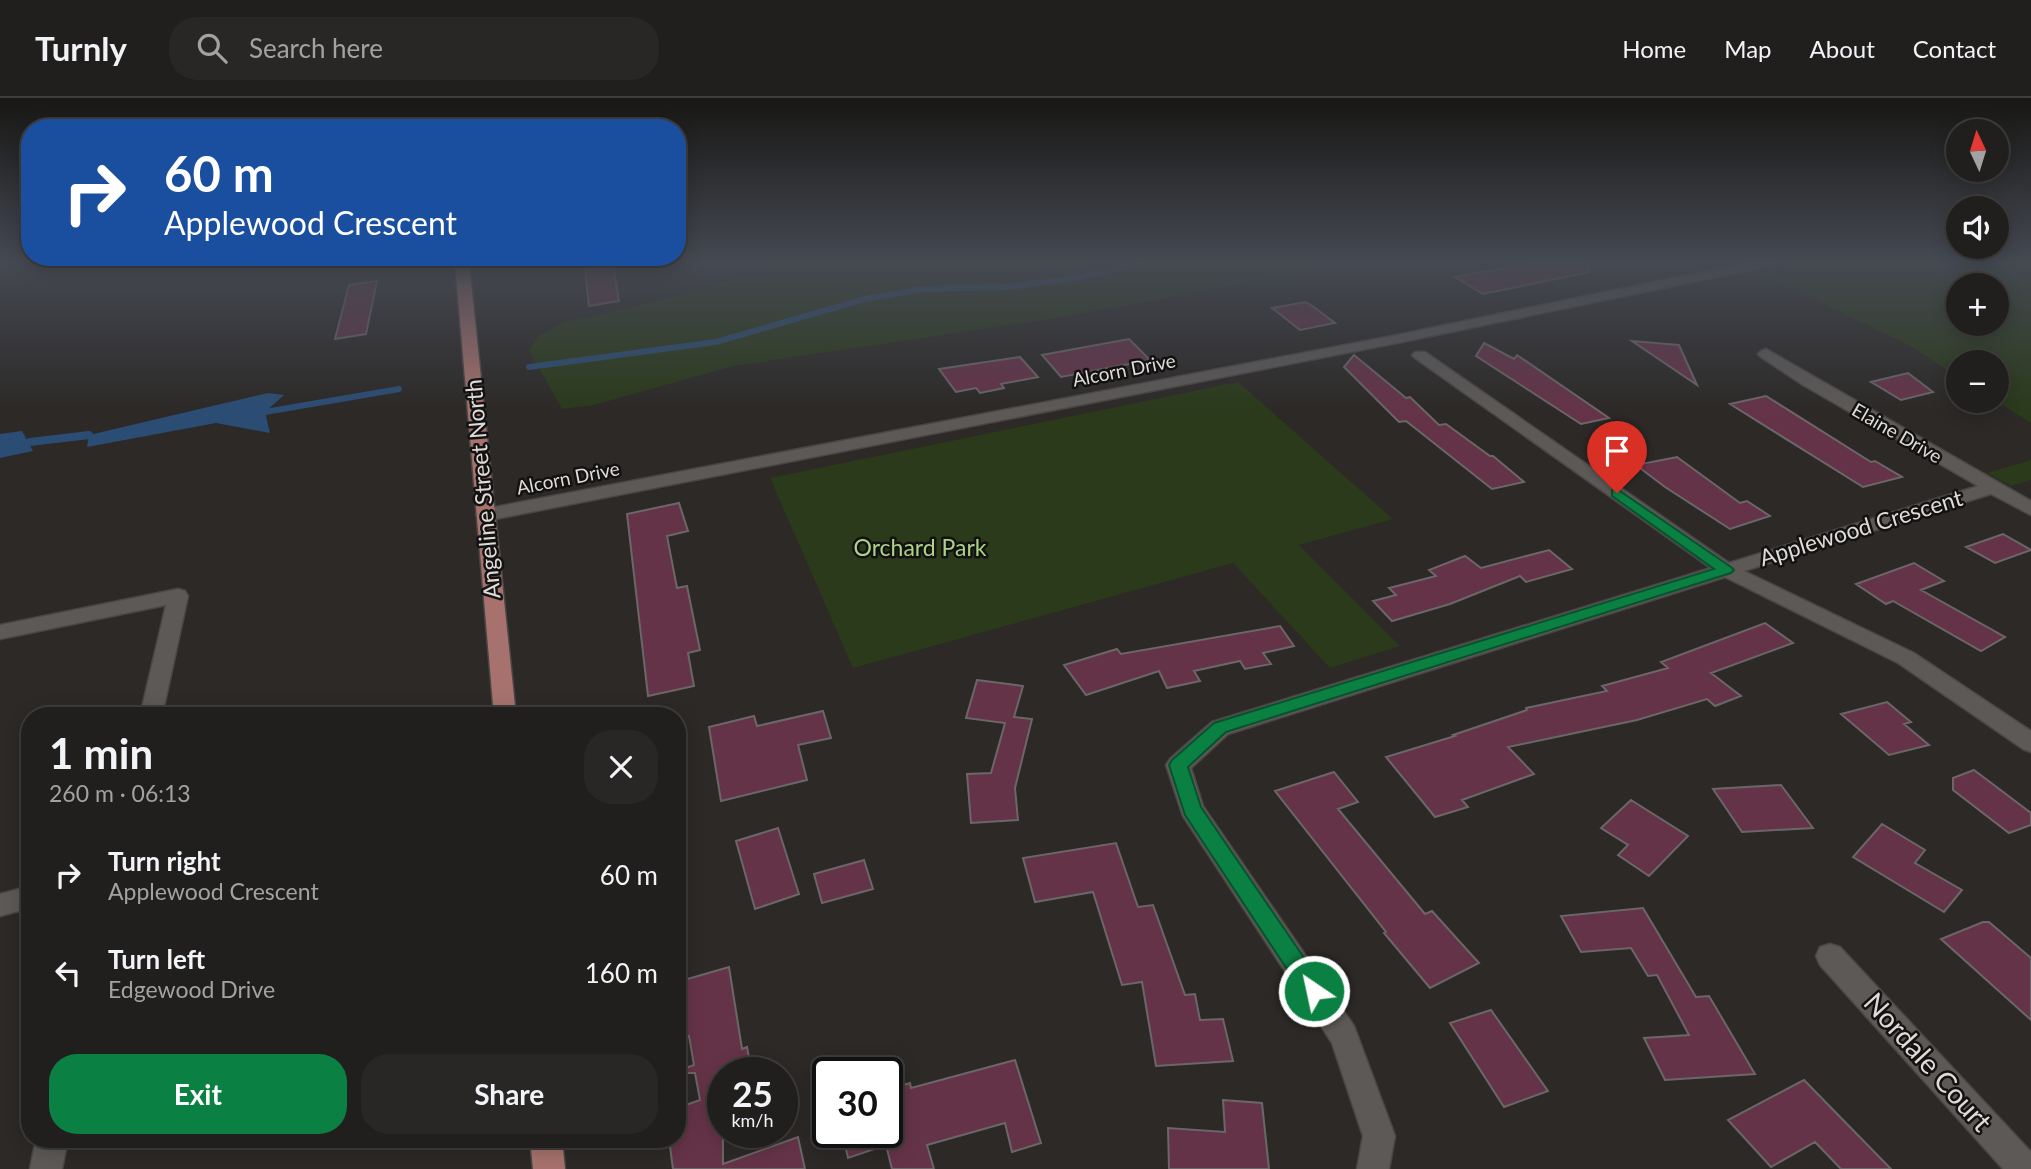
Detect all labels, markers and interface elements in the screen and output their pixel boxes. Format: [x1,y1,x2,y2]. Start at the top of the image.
search box [169,17,659,80]
text: Turnly [35,28,127,68]
icon: search [193,29,231,67]
text: Search here [249,32,383,64]
text: Home [1622,34,1686,63]
text: Map [1724,34,1772,63]
text: About [1810,34,1875,63]
text: Contact [1913,34,1996,63]
north arrow [1946,119,2009,182]
map controls [1946,119,2009,413]
text: 60 m [164,144,274,202]
icon: right [49,147,140,238]
button: sound [1946,196,2009,259]
text: Applewood Crescent [164,203,457,242]
button: + [1946,273,2009,336]
street label: Alcorn Drive [1070,348,1177,391]
button: − [1946,350,2009,413]
street label: Angeline Street North [458,378,506,600]
street label: Elaine Drive [1848,398,1946,468]
pin [1587,421,1647,493]
icon: arrive [1598,432,1636,470]
street label: Alcorn Drive [514,456,621,499]
street label: Applewood Crescent [1756,483,1966,571]
park label: Orchard Park [854,533,987,561]
text: 1 min [49,728,153,778]
button: close [584,730,658,804]
text: 260 m · 06:13 [49,779,191,807]
text: Turn right [108,845,221,877]
icon: right [49,856,87,894]
text: 60 m [600,859,658,891]
text: Applewood Crescent [108,877,319,905]
text: Turn left [108,943,205,975]
icon: left [49,954,87,992]
position arrow [1277,954,1351,1028]
text: 160 m [585,957,658,989]
text: Edgewood Drive [108,975,275,1003]
street label: Nordale Court [1858,985,2000,1138]
button: Exit [49,1054,347,1134]
button: Share [361,1054,658,1134]
speed limit sign: 30 [812,1057,903,1148]
text: 25 [732,1072,773,1114]
text: km/h [731,1109,774,1131]

